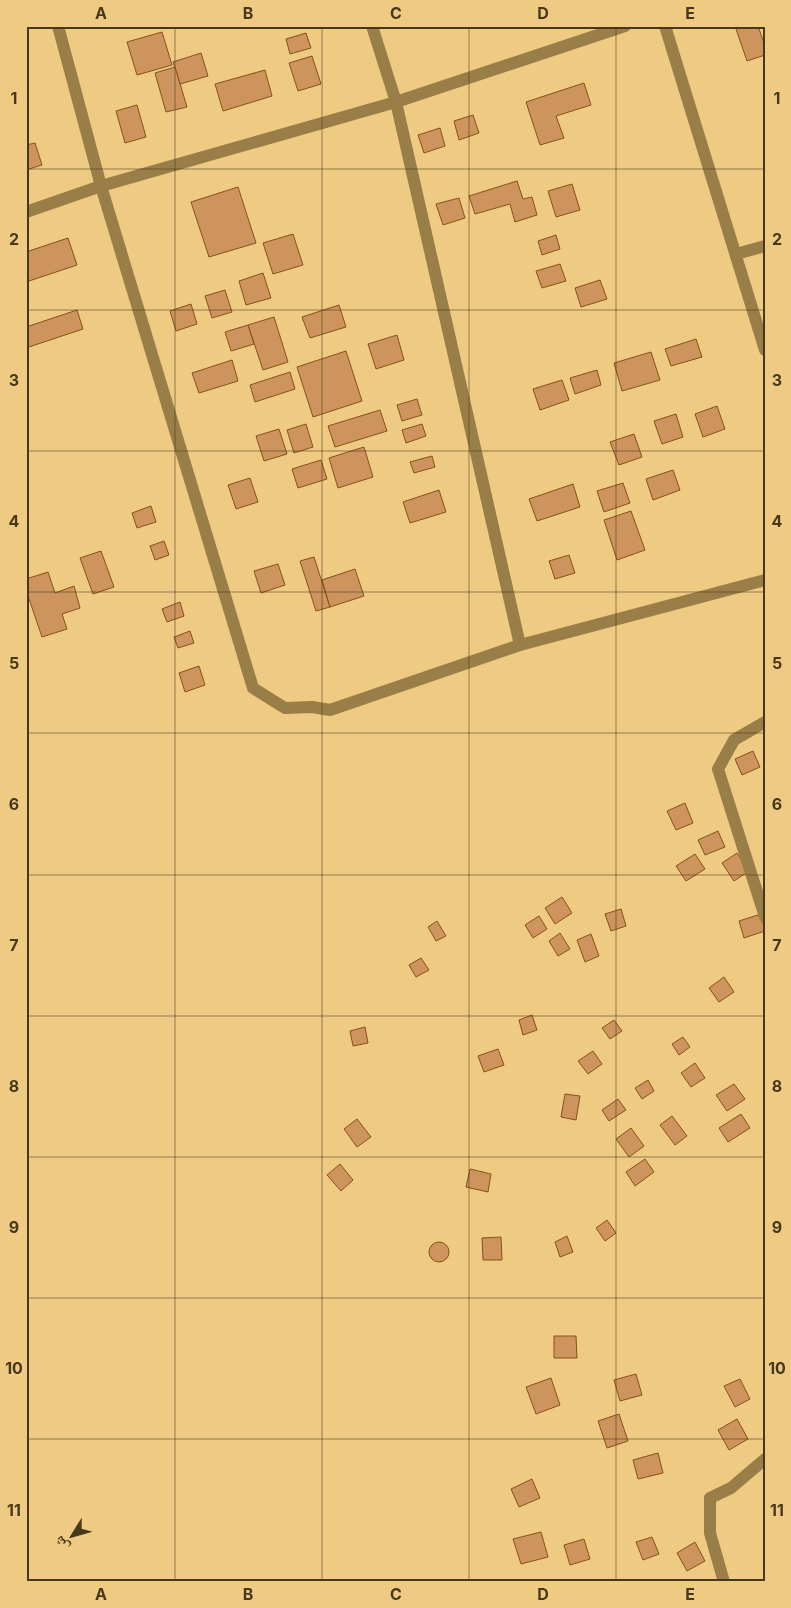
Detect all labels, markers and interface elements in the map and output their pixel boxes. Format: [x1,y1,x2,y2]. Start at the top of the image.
text: A [95,3,107,23]
text: B [243,3,253,23]
text: C [390,3,402,23]
text: D [537,3,549,23]
text: E [685,3,695,23]
text: 1 [11,88,17,108]
text: 1 [774,88,780,108]
text: 2 [9,229,19,249]
text: 2 [772,229,782,249]
text: 3 [9,370,19,390]
text: 3 [772,370,782,390]
text: 4 [9,511,20,531]
text: 4 [772,511,783,531]
text: 5 [9,653,19,673]
text: 5 [772,653,782,673]
text: 6 [9,794,19,814]
text: 6 [772,794,782,814]
text: 7 [9,935,19,955]
text: 7 [772,935,782,955]
text: 8 [9,1076,19,1096]
text: 8 [772,1076,782,1096]
text: 9 [9,1217,19,1237]
text: 9 [772,1217,782,1237]
text: 10 [5,1358,23,1378]
text: 10 [768,1358,786,1378]
text: 11 [7,1500,21,1520]
text: 11 [770,1500,784,1520]
north arrow [48,1510,98,1560]
text: ش [50,1532,73,1555]
text: A [95,1584,107,1604]
text: B [243,1584,253,1604]
text: C [390,1584,402,1604]
text: D [537,1584,549,1604]
text: E [685,1584,695,1604]

